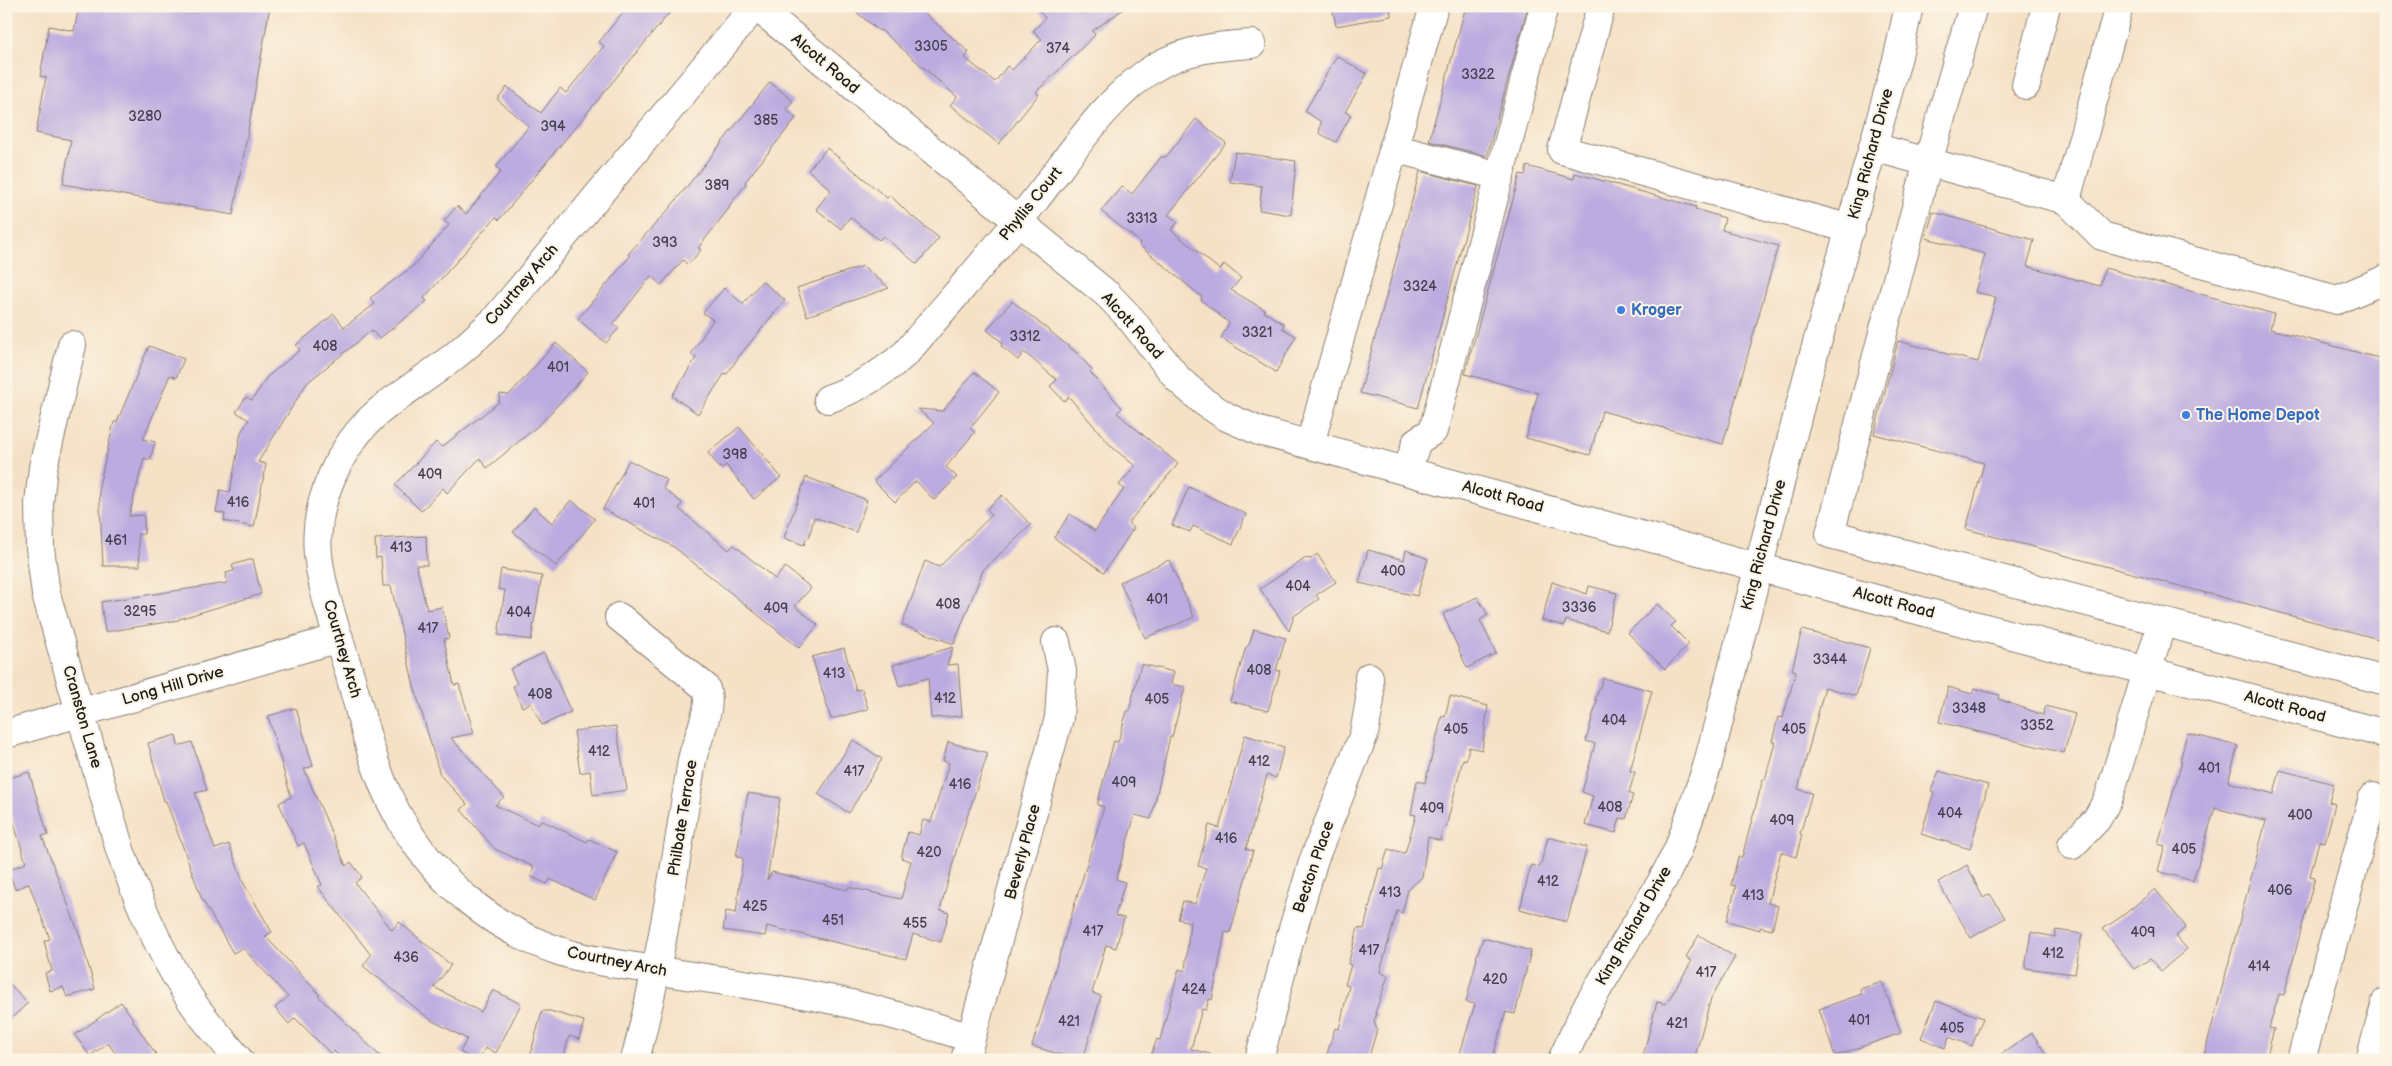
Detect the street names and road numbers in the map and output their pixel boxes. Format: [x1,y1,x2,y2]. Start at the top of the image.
street label: Alcott Road [787,30,863,98]
street label: King Richard Drive [1844,86,1898,222]
street label: Phyllis Court [995,163,1067,245]
street label: Courtney Arch [482,240,563,330]
street label: Alcott Road [1097,289,1167,363]
street label: Alcott Road [1460,477,1546,517]
street label: King Richard Drive [1737,477,1791,613]
street label: Alcott Road [1851,583,1937,623]
street label: Courtney Arch [319,598,365,701]
street label: Long Hill Drive [120,662,227,710]
street label: Cranston Lane [58,663,106,771]
street label: Alcott Road [2242,687,2328,727]
street label: Philbate Terrace [664,758,702,878]
street label: Beverly Place [1001,802,1045,902]
street label: Becton Place [1289,818,1339,916]
street label: King Richard Drive [1592,862,1676,989]
street label: Courtney Arch [565,943,669,981]

